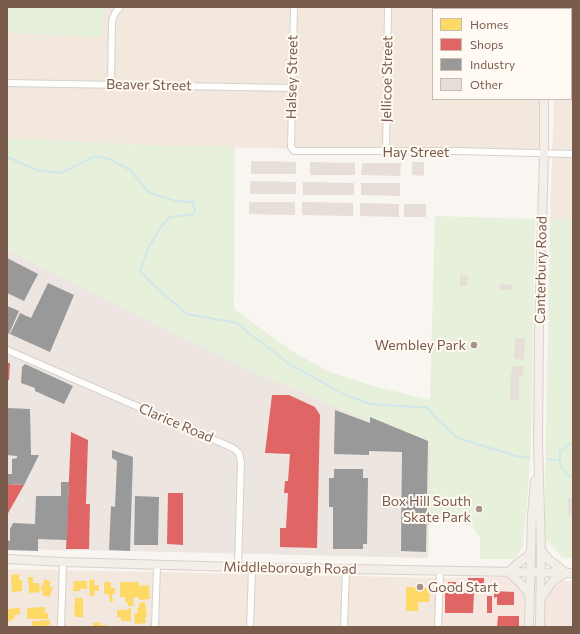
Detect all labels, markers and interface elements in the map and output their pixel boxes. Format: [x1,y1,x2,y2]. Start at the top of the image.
legend [432,8,572,100]
text: Homes [470,17,508,31]
street label: Halsey Street [283,35,301,119]
street label: Jellicoe Street [378,35,396,123]
text: Shops [470,37,504,51]
text: Industry [470,57,515,71]
street label: Beaver Street [106,76,192,94]
text: Other [470,77,503,91]
street label: Hay Street [382,144,450,160]
street label: Canterbury Road [532,216,550,324]
place label: Wembley Park [375,337,466,353]
marker: Wembley Park [469,340,479,350]
street label: Clarice Road [136,400,216,446]
place label: Box Hill South Skate Park [382,493,471,526]
marker: Box Hill South Skate Park [474,504,484,514]
street label: Middleborough Road [223,558,357,578]
place label: Good Start [428,579,498,595]
marker: Good Start [415,582,425,592]

